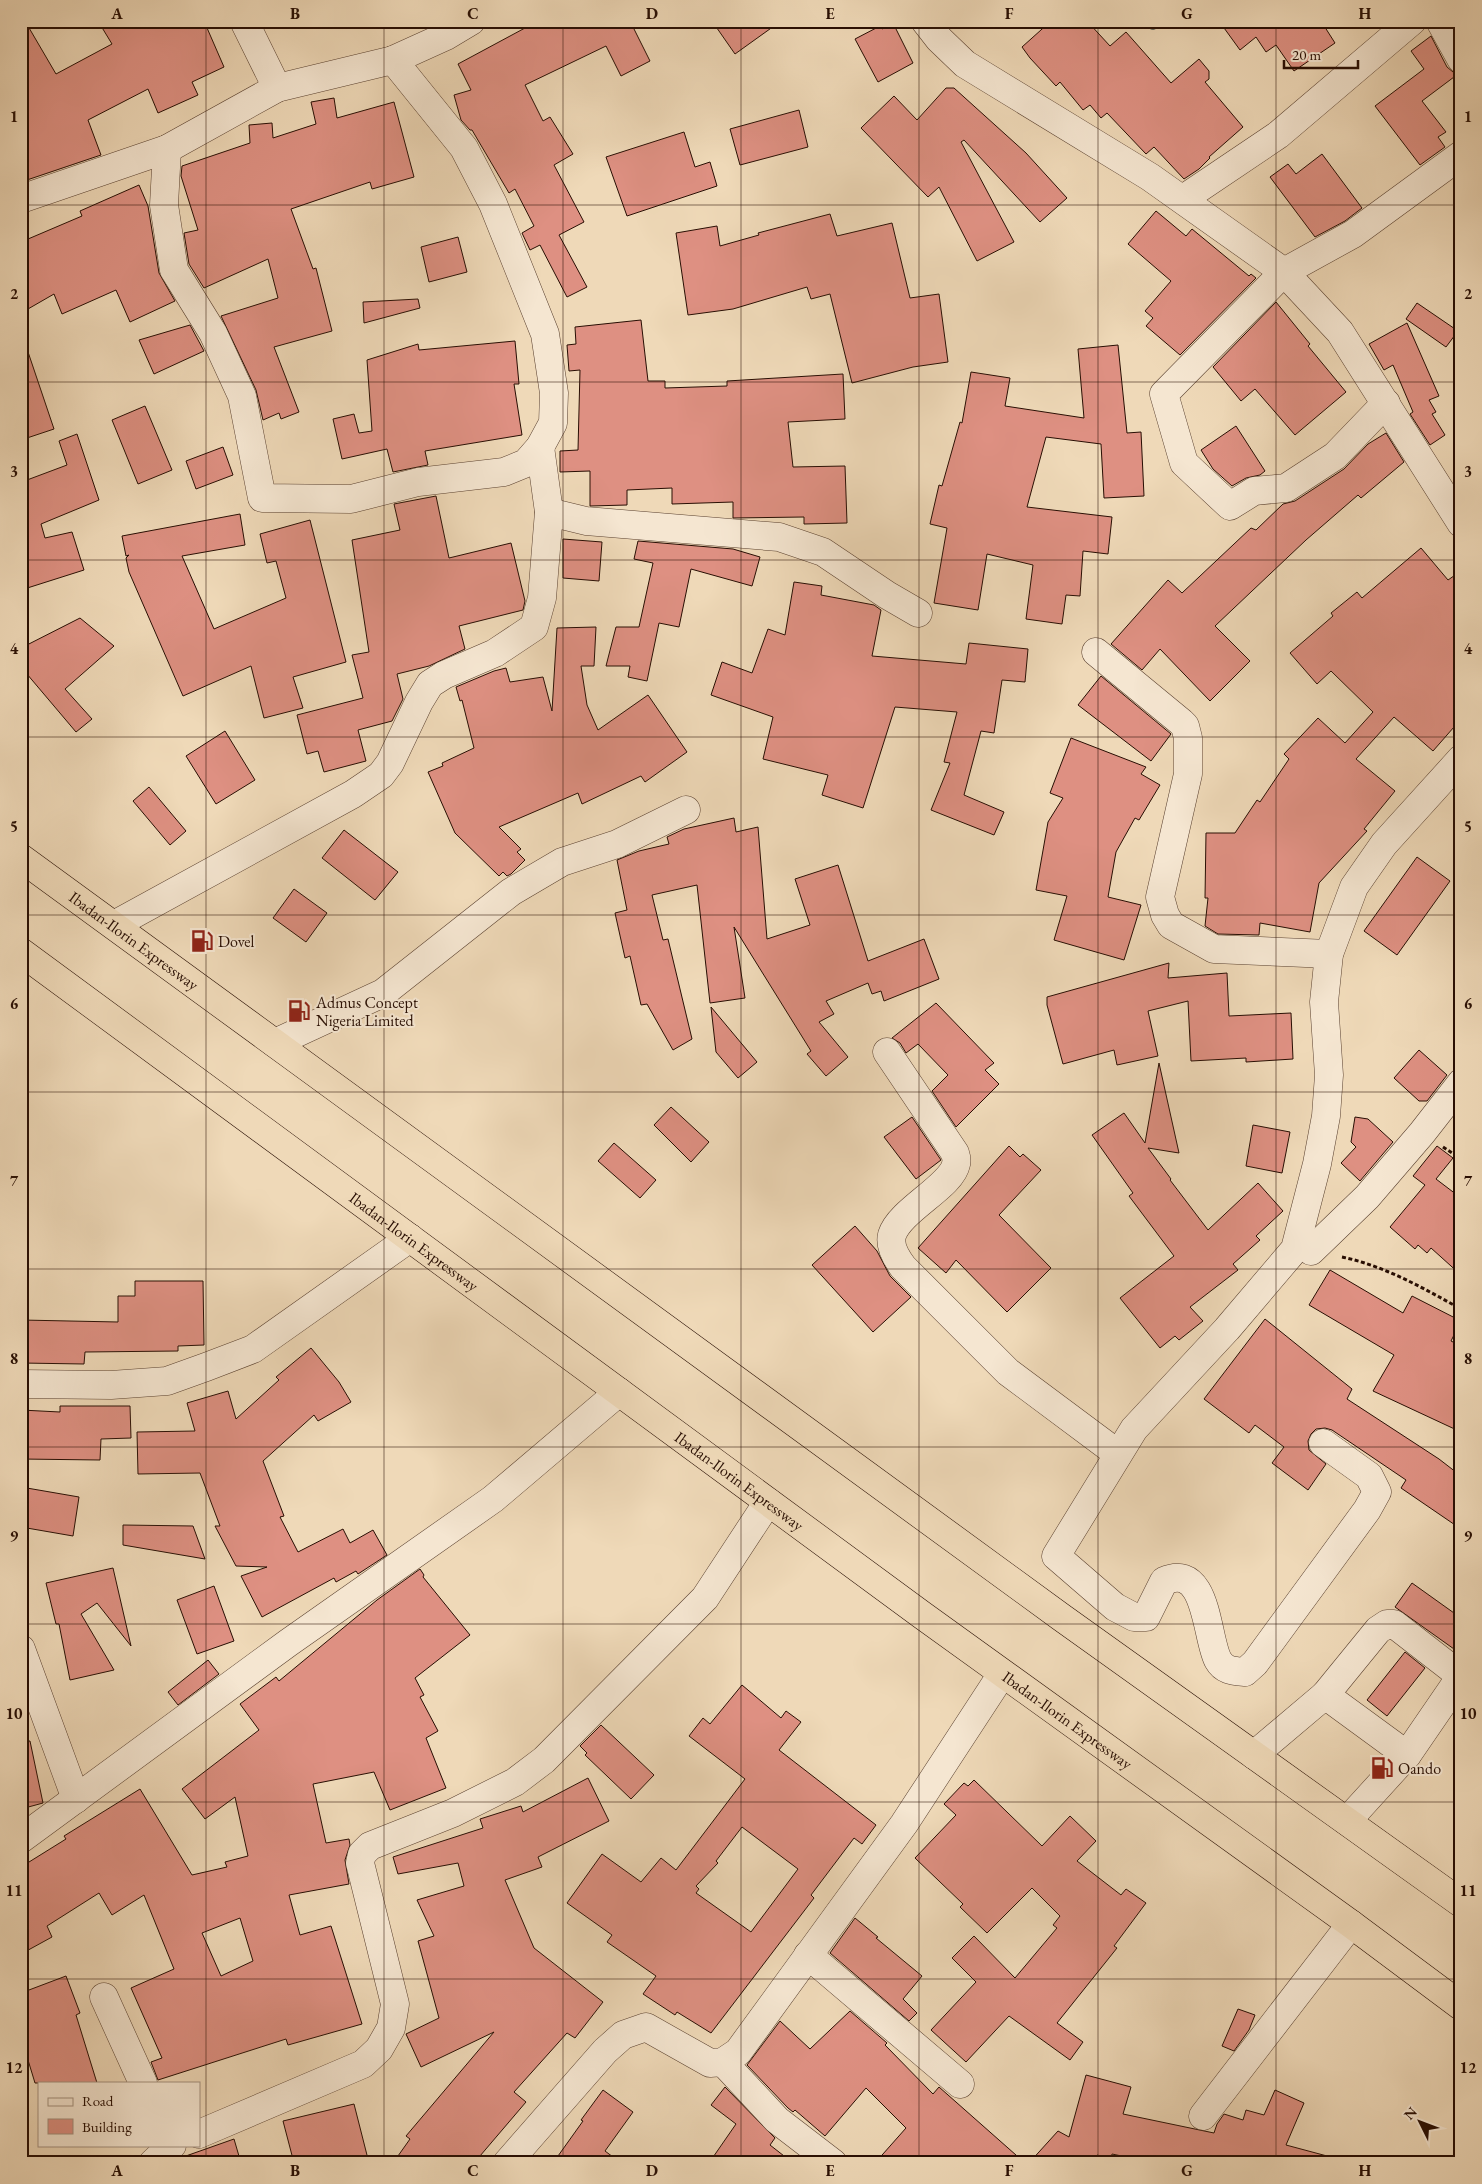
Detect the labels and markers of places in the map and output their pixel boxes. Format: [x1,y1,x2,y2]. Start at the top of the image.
fuel station icon: Dovel [189,928,215,954]
place label: Dovel [218,931,255,952]
place label: Admus Concept Nigeria Limited [315,992,418,1031]
fuel station icon: Admus Concept Nigeria Limited [286,998,312,1024]
fuel station icon: Oando [1369,1755,1395,1781]
place label: Oando [1398,1758,1441,1779]

